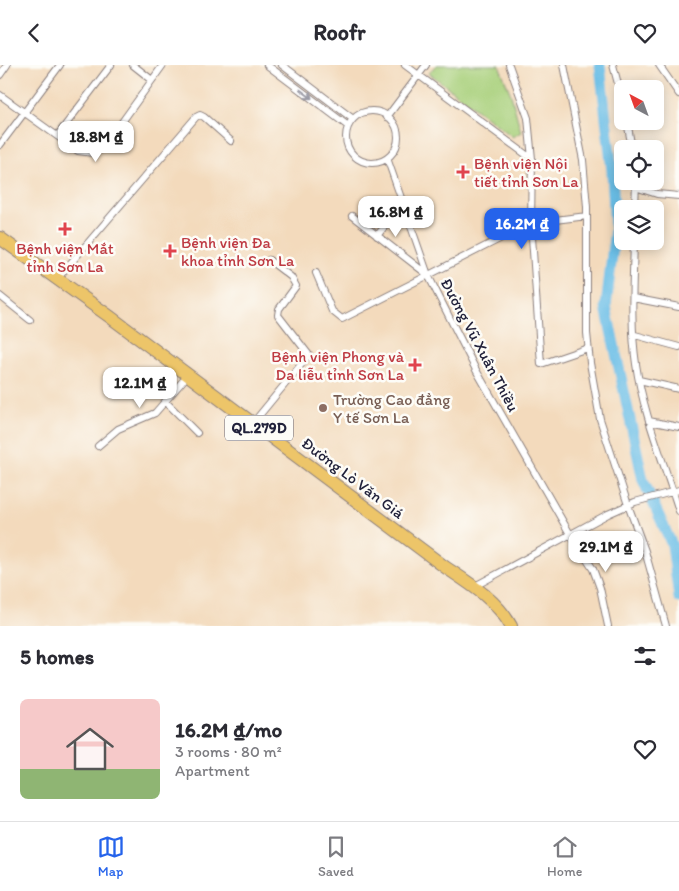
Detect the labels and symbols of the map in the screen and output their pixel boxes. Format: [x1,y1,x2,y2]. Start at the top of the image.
north arrow [614,80,664,130]
one-way arrow [299,89,312,100]
pin: 18.8M ₫ [50,121,142,163]
place label: Bệnh viện Nội tiết tỉnh Sơn La [474,154,579,191]
marker: Bệnh viện Nội tiết tỉnh Sơn La [456,165,470,179]
pin: 16.8M ₫ [350,195,442,238]
pin: 16.2M ₫ [476,207,568,250]
marker: Bệnh viện Mắt tỉnh Sơn La [58,222,72,236]
place label: Bệnh viện Đa khoa tỉnh Sơn La [181,233,295,270]
place label: Bệnh viện Mắt tỉnh Sơn La [16,239,114,276]
marker: Bệnh viện Đa khoa tỉnh Sơn La [163,244,177,258]
street label: Đường Vũ Xuân Thiều [437,275,523,415]
place label: Bệnh viện Phong và Da liễu tỉnh Sơn La [271,347,405,384]
marker: Bệnh viện Phong và Da liễu tỉnh Sơn La [408,358,422,372]
pin: 12.1M ₫ [94,367,186,409]
place label: Trường Cao đẳng Y tế Sơn La [333,390,451,427]
marker: Trường Cao đẳng Y tế Sơn La [317,402,329,414]
road number: QL.279D [225,415,293,441]
street label: Đường Lò Văn Giá [298,433,408,523]
pin: 29.1M ₫ [560,531,652,573]

